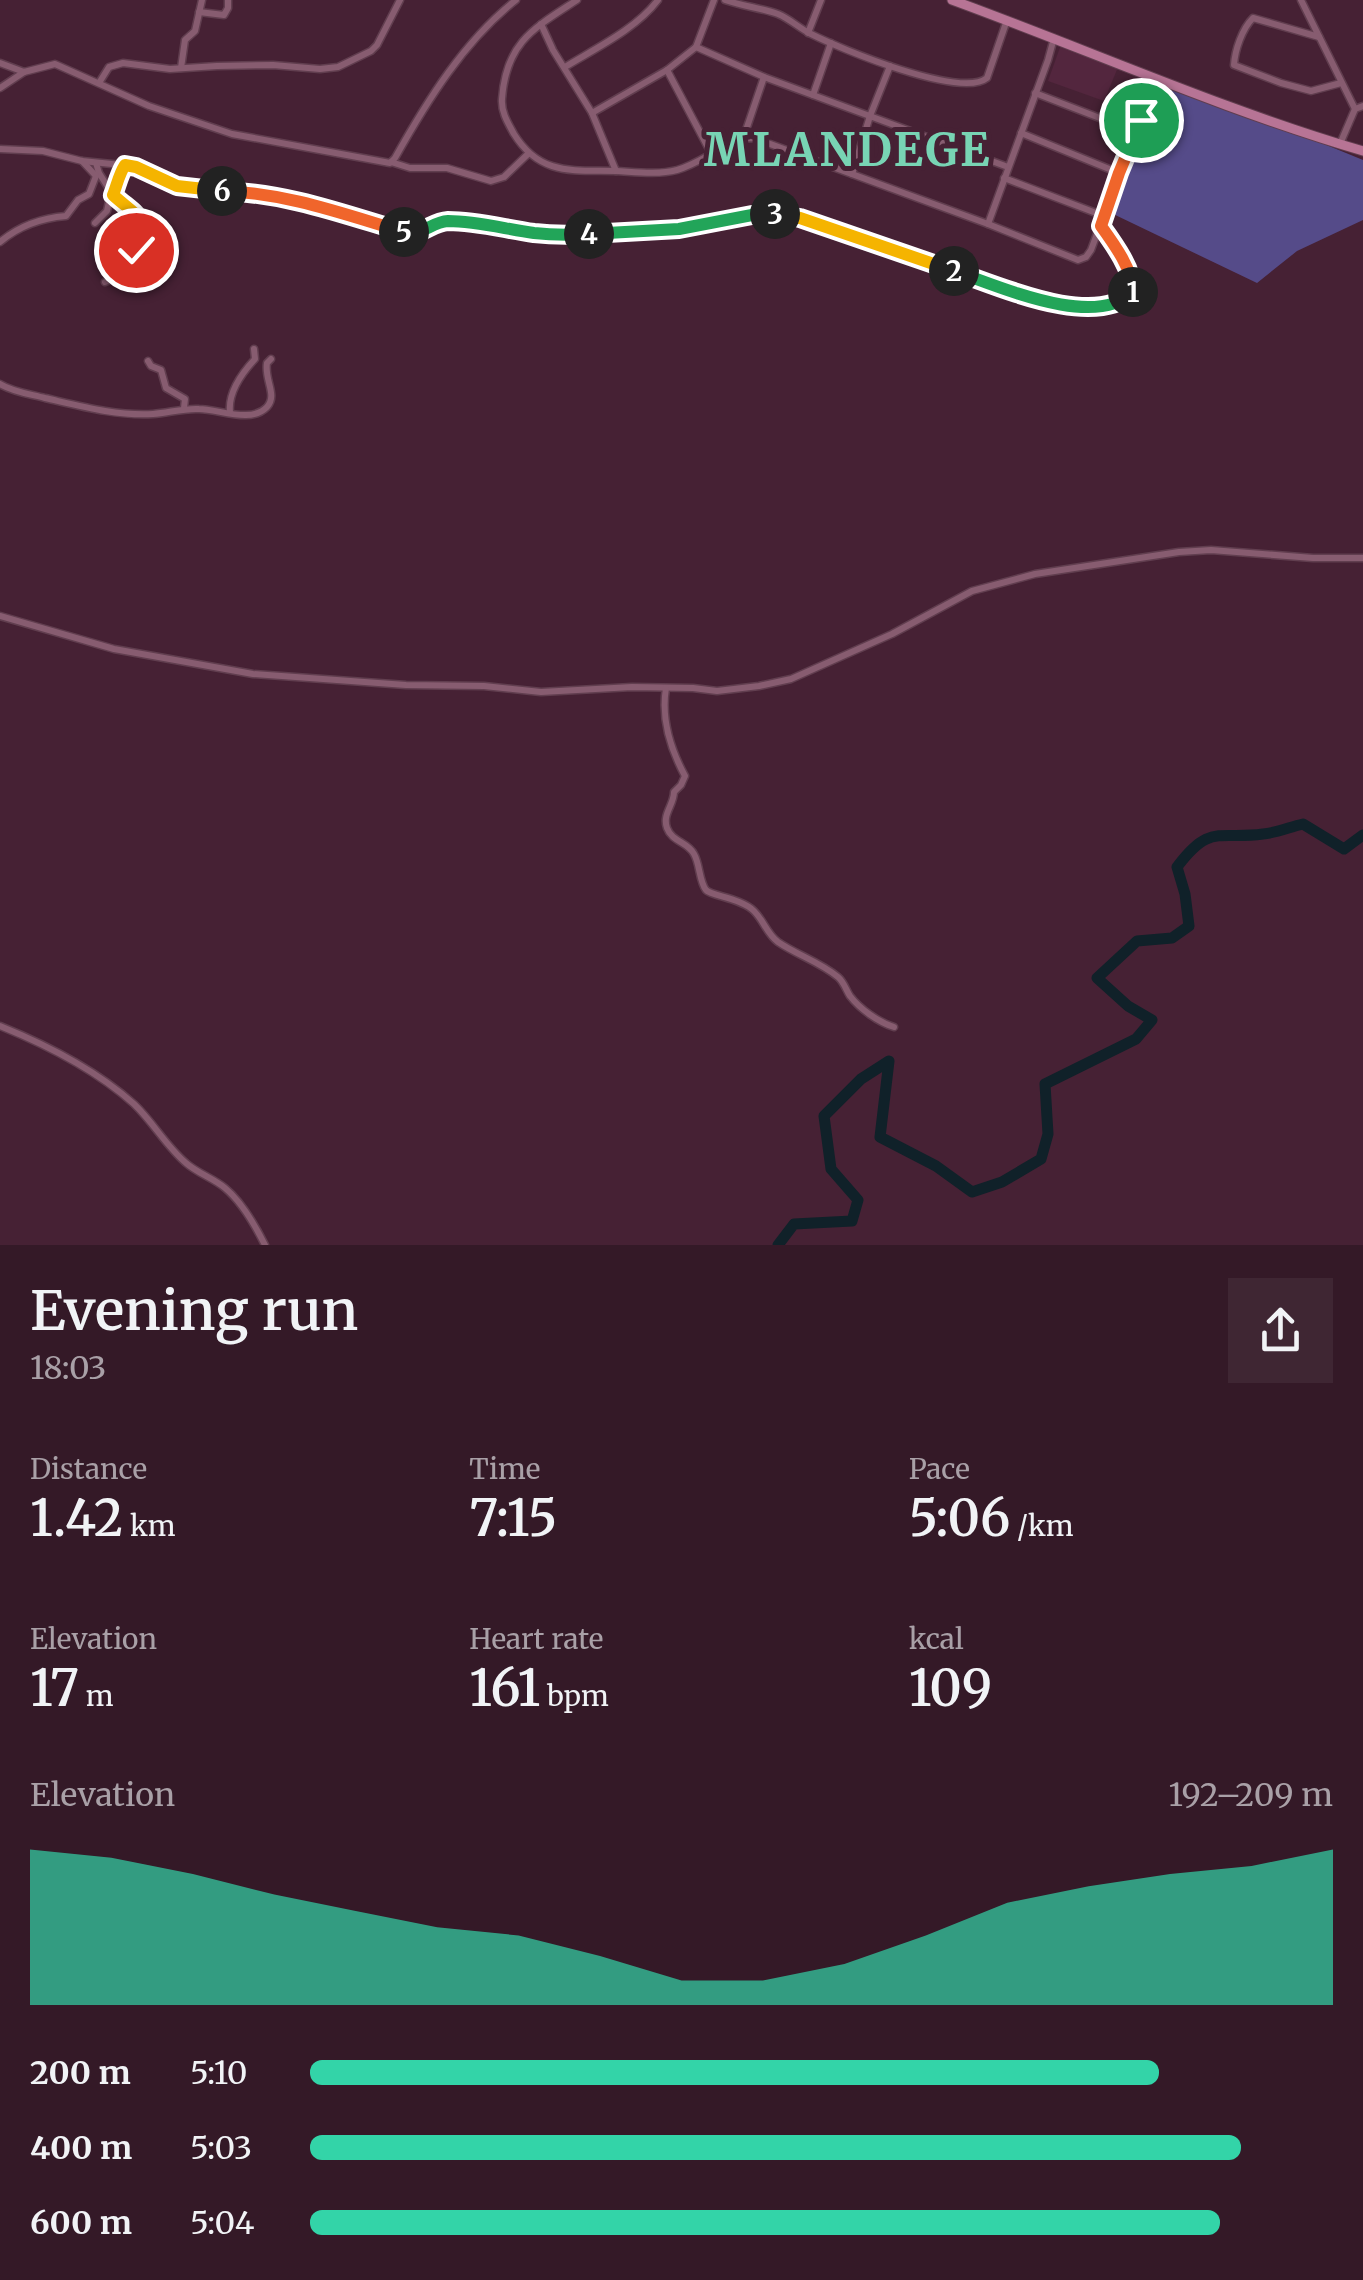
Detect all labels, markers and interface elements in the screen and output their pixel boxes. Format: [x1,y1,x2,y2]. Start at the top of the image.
pin [1099,78,1184,163]
icon: arrive [1114,93,1169,148]
district label: MLANDEGE [704,122,992,178]
pin: 6 [197,166,247,216]
text: 6 [213,173,231,209]
pin: 3 [750,189,800,239]
text: 3 [767,196,783,232]
pin: 5 [379,207,429,257]
pin [94,208,179,293]
pin: 4 [564,209,614,259]
text: 5 [396,214,412,250]
text: 4 [580,216,598,252]
icon: check [109,223,164,278]
pin: 2 [929,246,979,296]
text: 2 [946,253,962,289]
pin: 1 [1108,267,1158,317]
text: 1 [1127,274,1139,310]
text: Evening run [30,1276,358,1345]
button: share [1228,1278,1333,1383]
text: 18:03 [30,1348,106,1388]
text: Distance [30,1451,147,1487]
text: Time [469,1451,540,1487]
text: Pace [909,1451,970,1487]
text: 1.42 [30,1487,123,1550]
text: 7:15 [469,1487,557,1550]
text: 5:06 [909,1487,1010,1550]
text: km [123,1508,176,1544]
text: /km [1010,1508,1074,1544]
text: Elevation [30,1621,157,1657]
text: Heart rate [469,1621,603,1657]
text: kcal [909,1621,964,1657]
text: 17 [30,1657,79,1720]
text: 161 [469,1657,540,1720]
text: 109 [909,1657,992,1720]
text: m [79,1678,113,1714]
text: bpm [540,1678,609,1714]
text: Elevation [30,1775,175,1815]
text: 192–209 m [1169,1775,1333,1815]
text: 200 m [30,2053,131,2093]
text: 5:10 [190,2053,247,2093]
text: 400 m [30,2128,132,2168]
text: 5:03 [190,2128,252,2168]
text: 600 m [30,2203,132,2243]
text: 5:04 [190,2203,254,2243]

